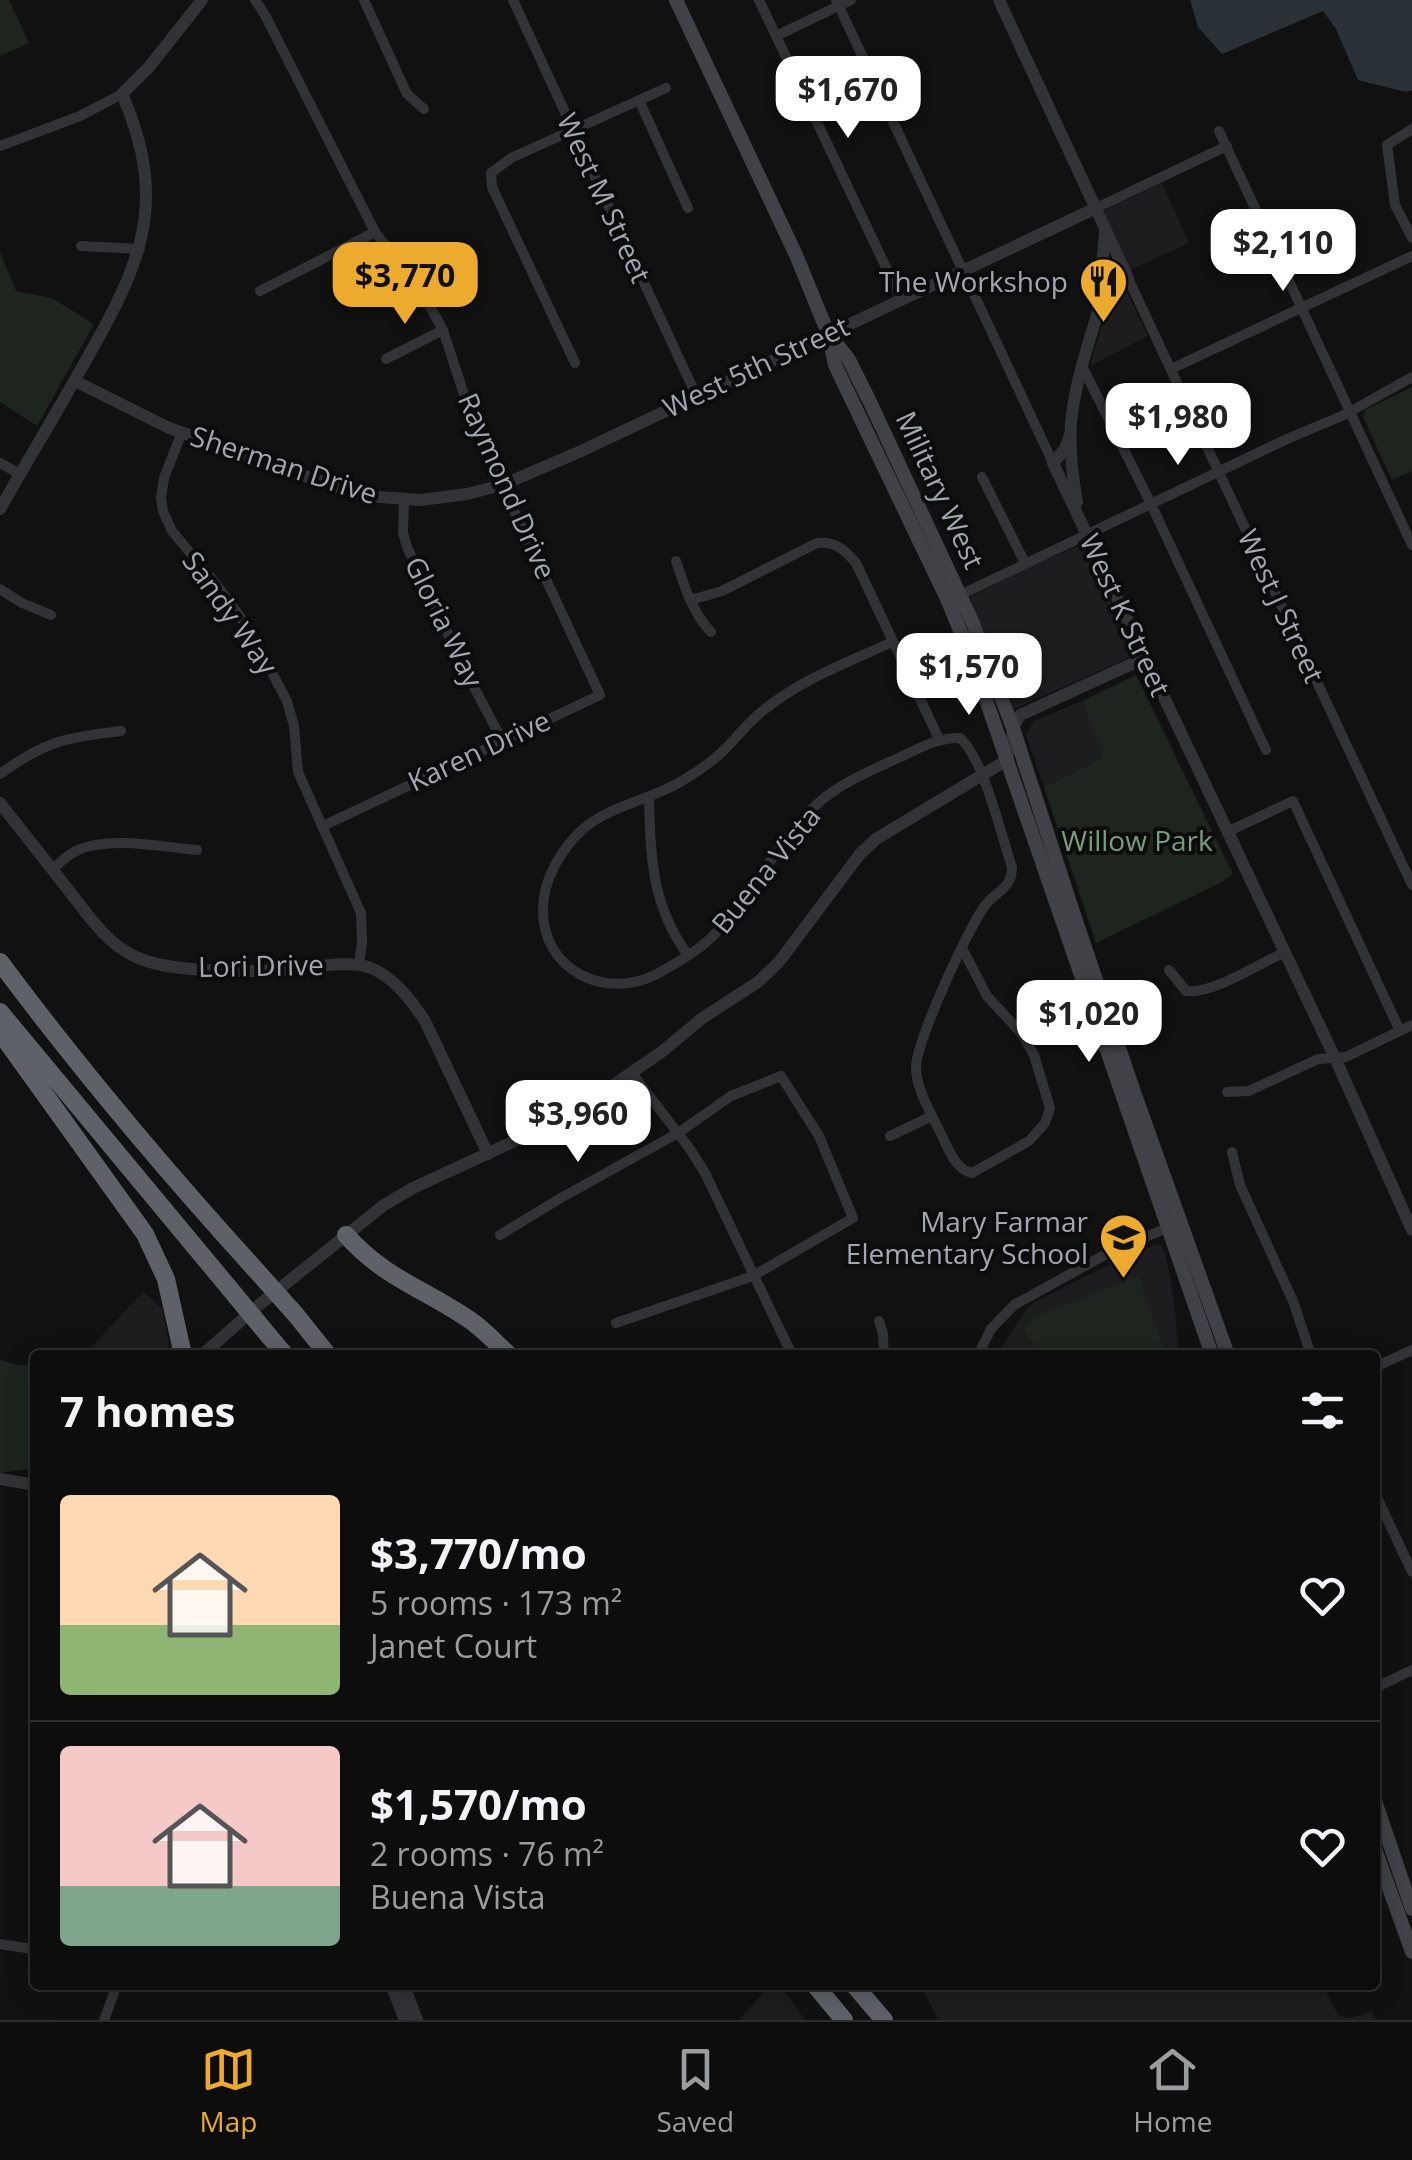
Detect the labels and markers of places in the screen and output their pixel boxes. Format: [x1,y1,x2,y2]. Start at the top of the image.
pin: $1,670 [767,56,929,141]
pin: $2,110 [1202,209,1364,294]
pin: $3,770 [324,242,486,327]
restaurant icon: The Workshop [1077,256,1129,324]
place label: The Workshop [879,262,1068,300]
pin: $1,980 [1097,383,1259,468]
pin: $1,570 [888,633,1050,718]
pin: $1,020 [1008,980,1170,1065]
pin: $3,960 [497,1080,659,1165]
place label: Mary Farmar Elementary School [846,1202,1089,1272]
school or university icon: Mary Farmar Elementary School [1097,1212,1149,1280]

